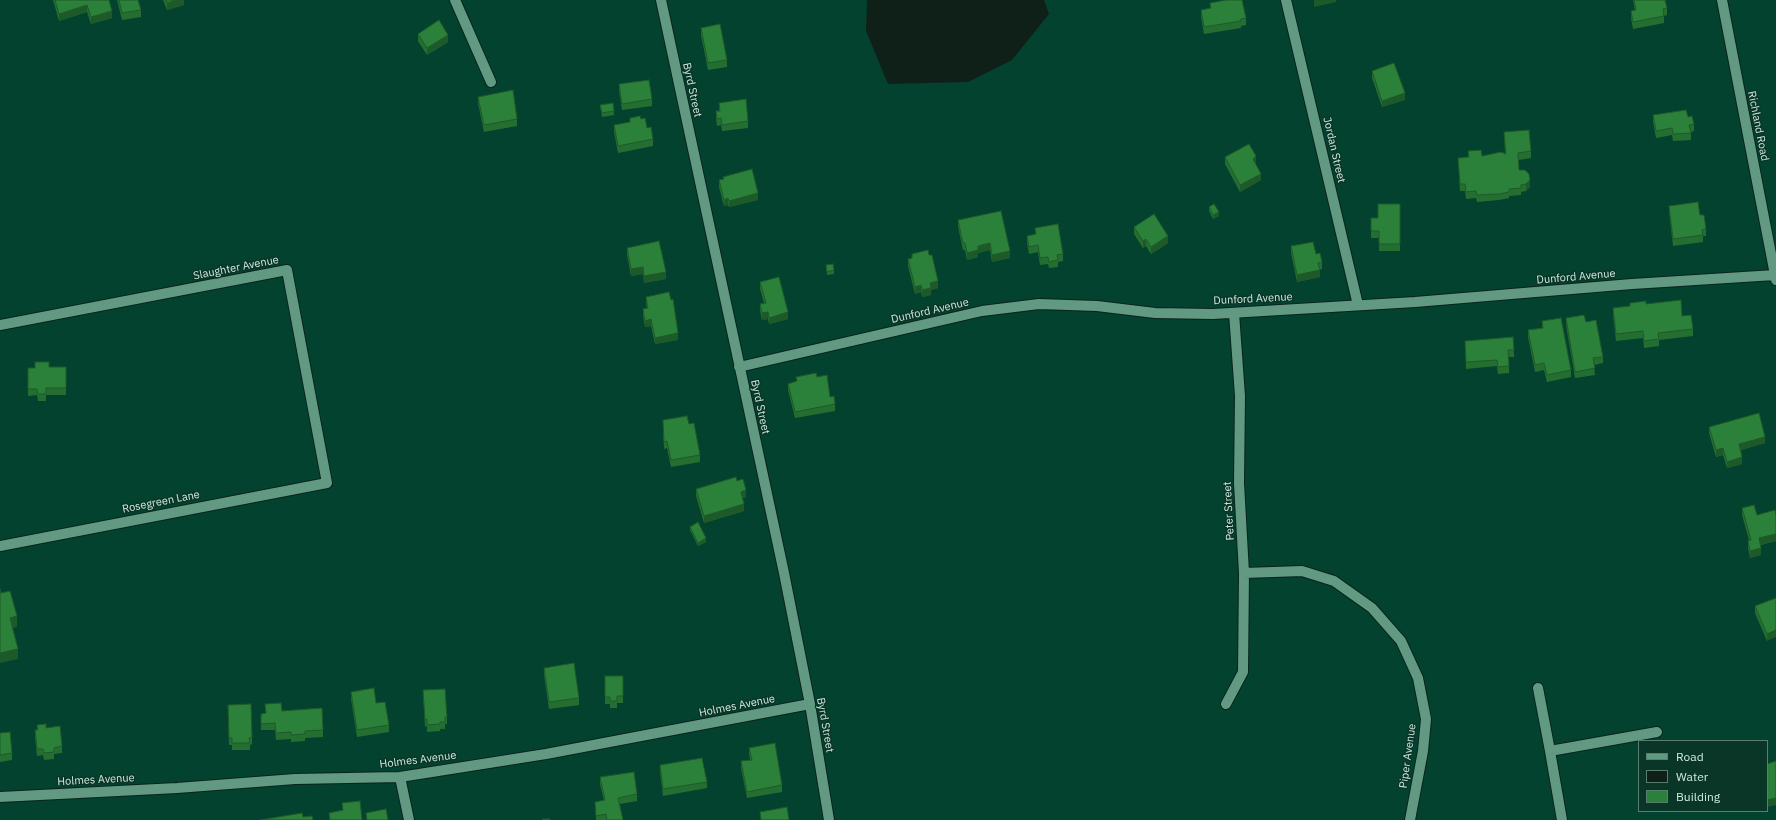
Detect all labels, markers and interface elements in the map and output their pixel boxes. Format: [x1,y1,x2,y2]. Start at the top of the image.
street label: Byrd Street [680,61,704,119]
street label: Richland Road [1745,90,1771,162]
street label: Jordan Street [1320,116,1348,184]
street label: Slaughter Avenue [192,253,280,283]
street label: Dunford Avenue [1536,267,1616,287]
street label: Dunford Avenue [1213,290,1293,308]
street label: Dunford Avenue [890,296,970,326]
street label: Byrd Street [748,378,772,436]
street label: Peter Street [1221,481,1237,541]
street label: Rosegreen Lane [121,488,201,516]
street label: Holmes Avenue [698,692,776,720]
street label: Byrd Street [814,696,836,754]
street label: Piper Avenue [1397,723,1419,789]
legend [1638,740,1768,812]
street label: Holmes Avenue [379,749,457,771]
text: Road [1676,749,1704,764]
text: Water [1676,769,1708,784]
street label: Holmes Avenue [57,771,135,789]
text: Building [1676,789,1720,804]

